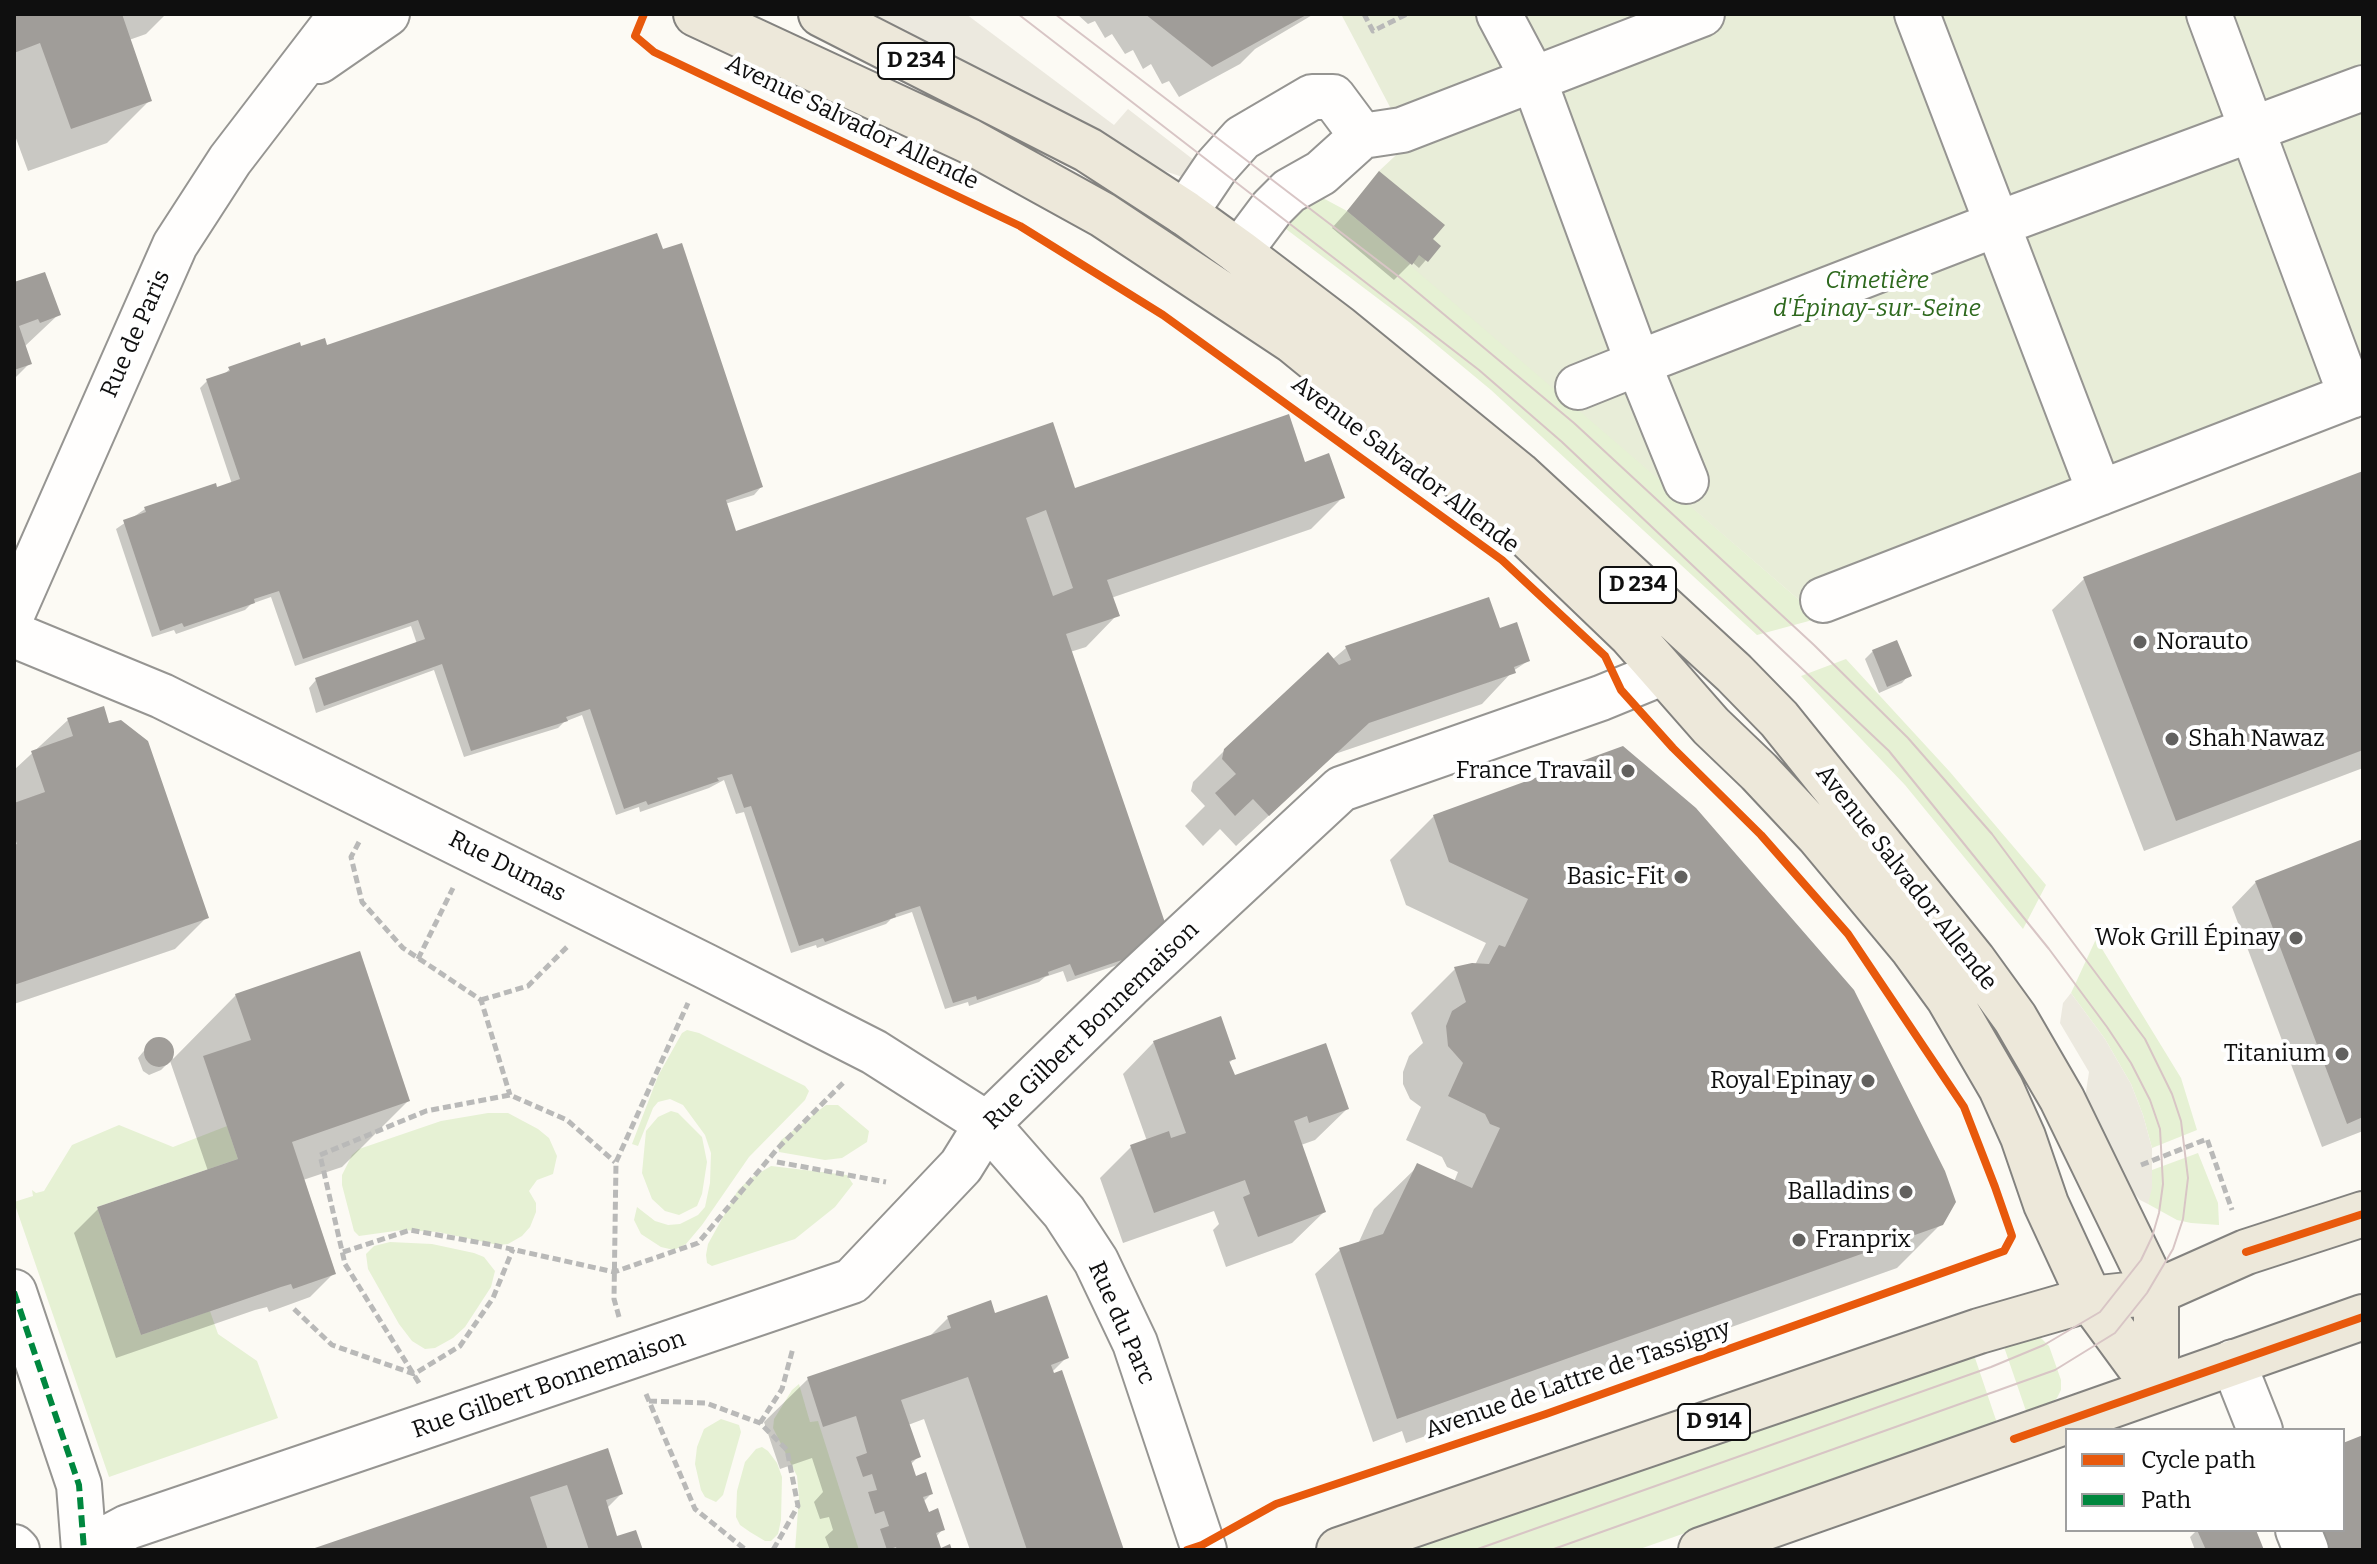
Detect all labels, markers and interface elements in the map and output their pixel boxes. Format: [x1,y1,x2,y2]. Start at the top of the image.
road number: D 234 [878,43,954,79]
street label: Avenue Salvador Allende [721,49,983,197]
street label: Rue de Paris [95,266,177,402]
park label: Cimetière d'Épinay-sur-Seine [1773,267,1981,323]
street label: Avenue Salvador Allende [1286,370,1524,560]
road number: D 234 [1600,567,1676,603]
place label: Norauto [2156,628,2248,656]
marker: Norauto [2131,633,2149,651]
place label: Shah Nawaz [2188,725,2325,753]
marker: Shah Nawaz [2163,730,2181,748]
place label: France Travail [1456,757,1612,785]
street label: Avenue Salvador Allende [1809,760,2003,996]
marker: France Travail [1619,762,1637,780]
street label: Rue Dumas [444,825,570,909]
place label: Basic-Fit [1567,863,1665,891]
marker: Basic-Fit [1672,868,1690,886]
street label: Rue Gilbert Bonnemaison [979,916,1205,1136]
place label: Wok Grill Épinay [2095,924,2280,952]
marker: Wok Grill Épinay [2287,929,2305,947]
place label: Titanium [2224,1040,2326,1068]
marker: Titanium [2333,1045,2351,1063]
place label: Royal Epinay [1710,1067,1852,1095]
marker: Royal Epinay [1859,1072,1877,1090]
place label: Balladins [1787,1178,1890,1206]
marker: Balladins [1897,1183,1915,1201]
place label: Franprix [1815,1226,1911,1254]
marker: Franprix [1790,1231,1808,1249]
street label: Rue du Parc [1081,1257,1161,1389]
street label: Avenue de Lattre de Tassigny [1422,1314,1734,1446]
street label: Rue Gilbert Bonnemaison [409,1325,689,1445]
road number: D 914 [1678,1404,1750,1440]
legend [2065,1428,2345,1532]
text: Cycle path [2141,1446,2256,1474]
text: Path [2141,1486,2191,1514]

